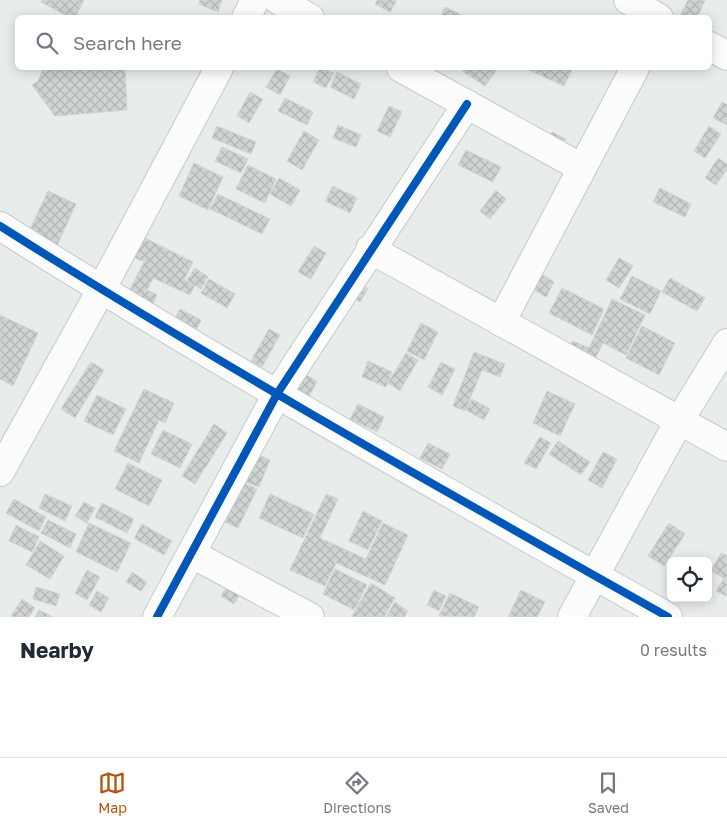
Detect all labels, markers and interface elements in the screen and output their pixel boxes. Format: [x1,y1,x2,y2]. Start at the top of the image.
search box [15,15,712,70]
icon: search [33,29,61,57]
text: Search here [73,31,182,54]
map controls [667,557,712,602]
button: locate [667,557,712,602]
text: Nearby [20,637,94,663]
text: 0 results [640,640,707,660]
tab: Map [98,769,127,816]
tab: Directions [323,769,392,816]
tab: Saved [588,769,629,816]

